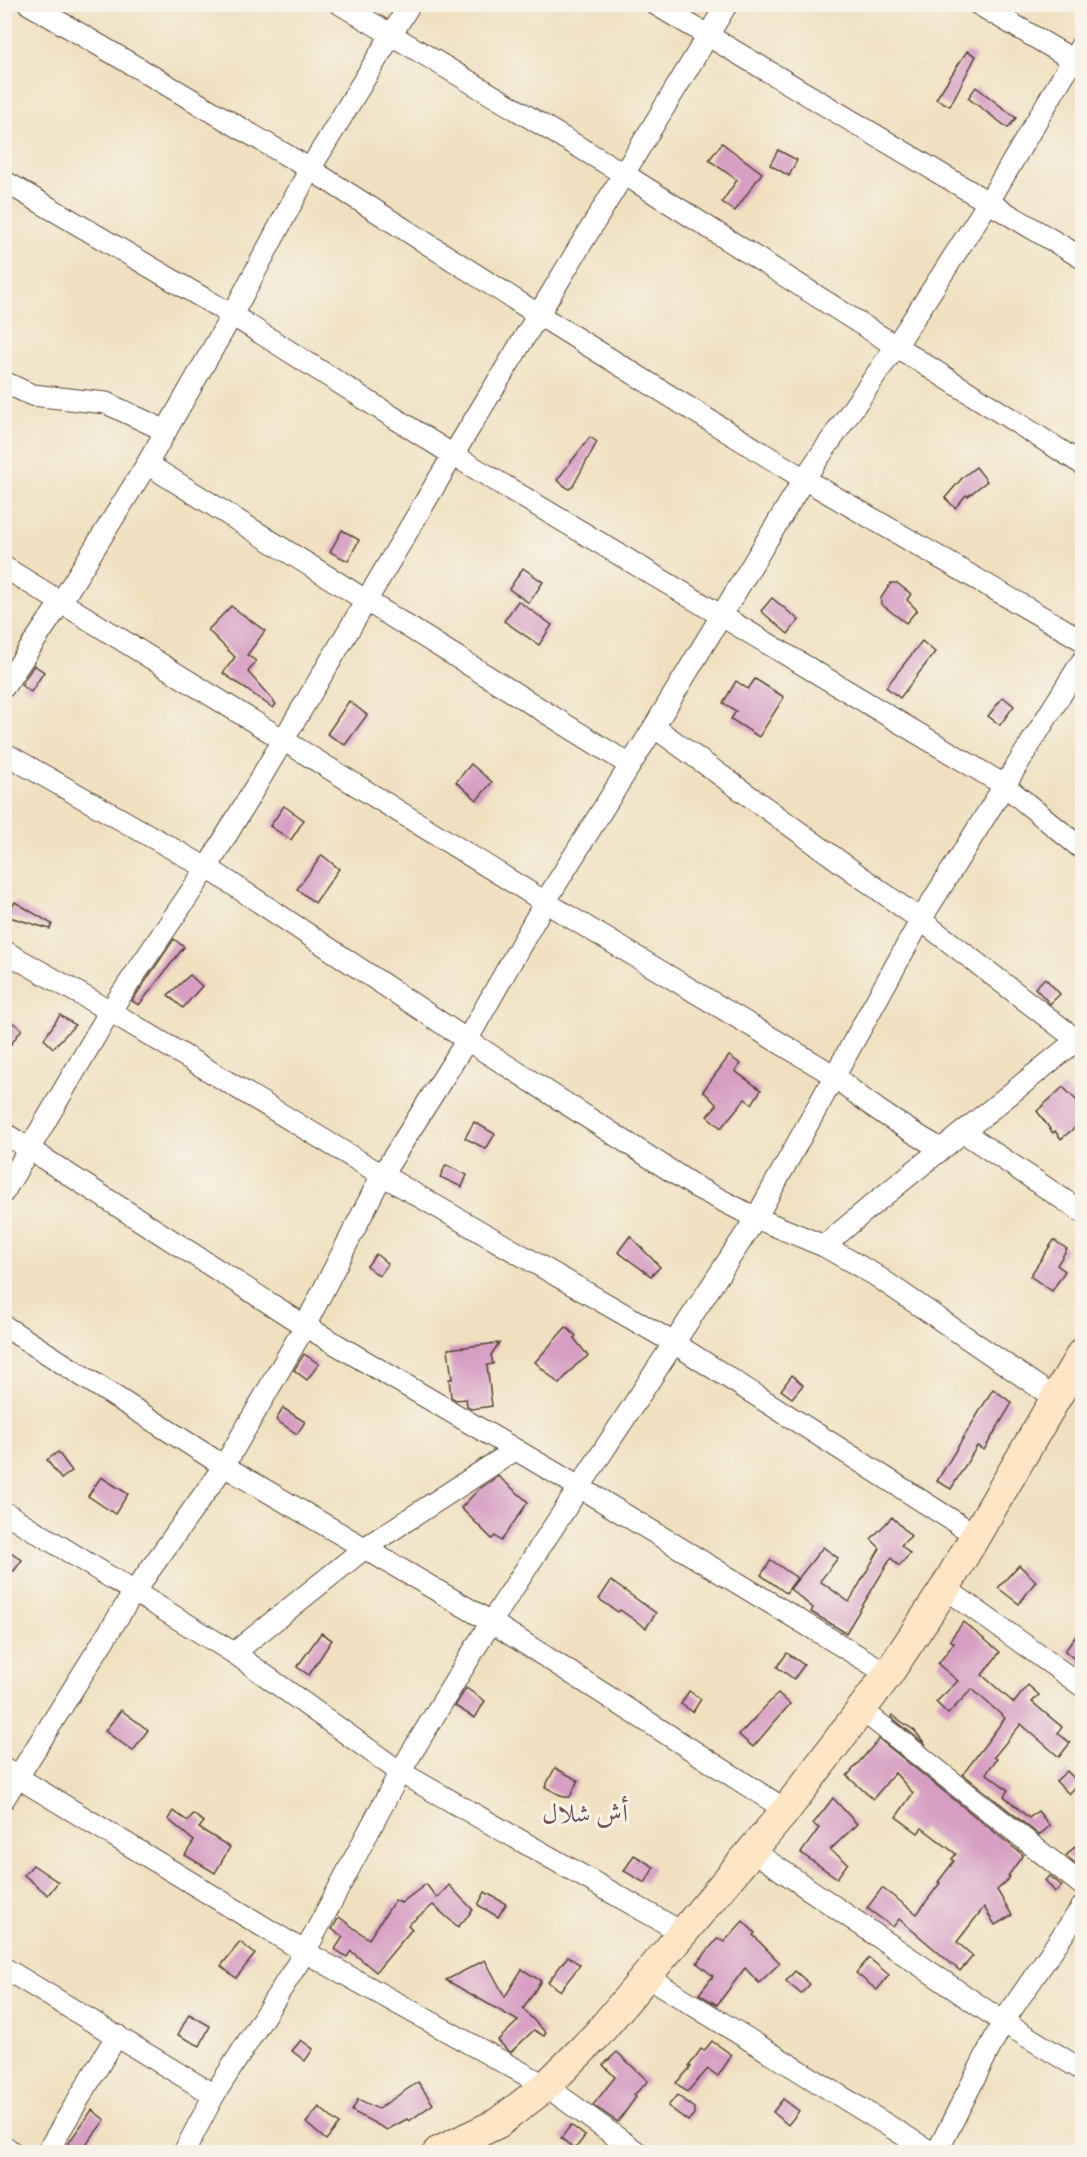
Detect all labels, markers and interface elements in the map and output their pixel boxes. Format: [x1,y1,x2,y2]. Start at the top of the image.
district label: أش شلال [542,1796,628,1831]

